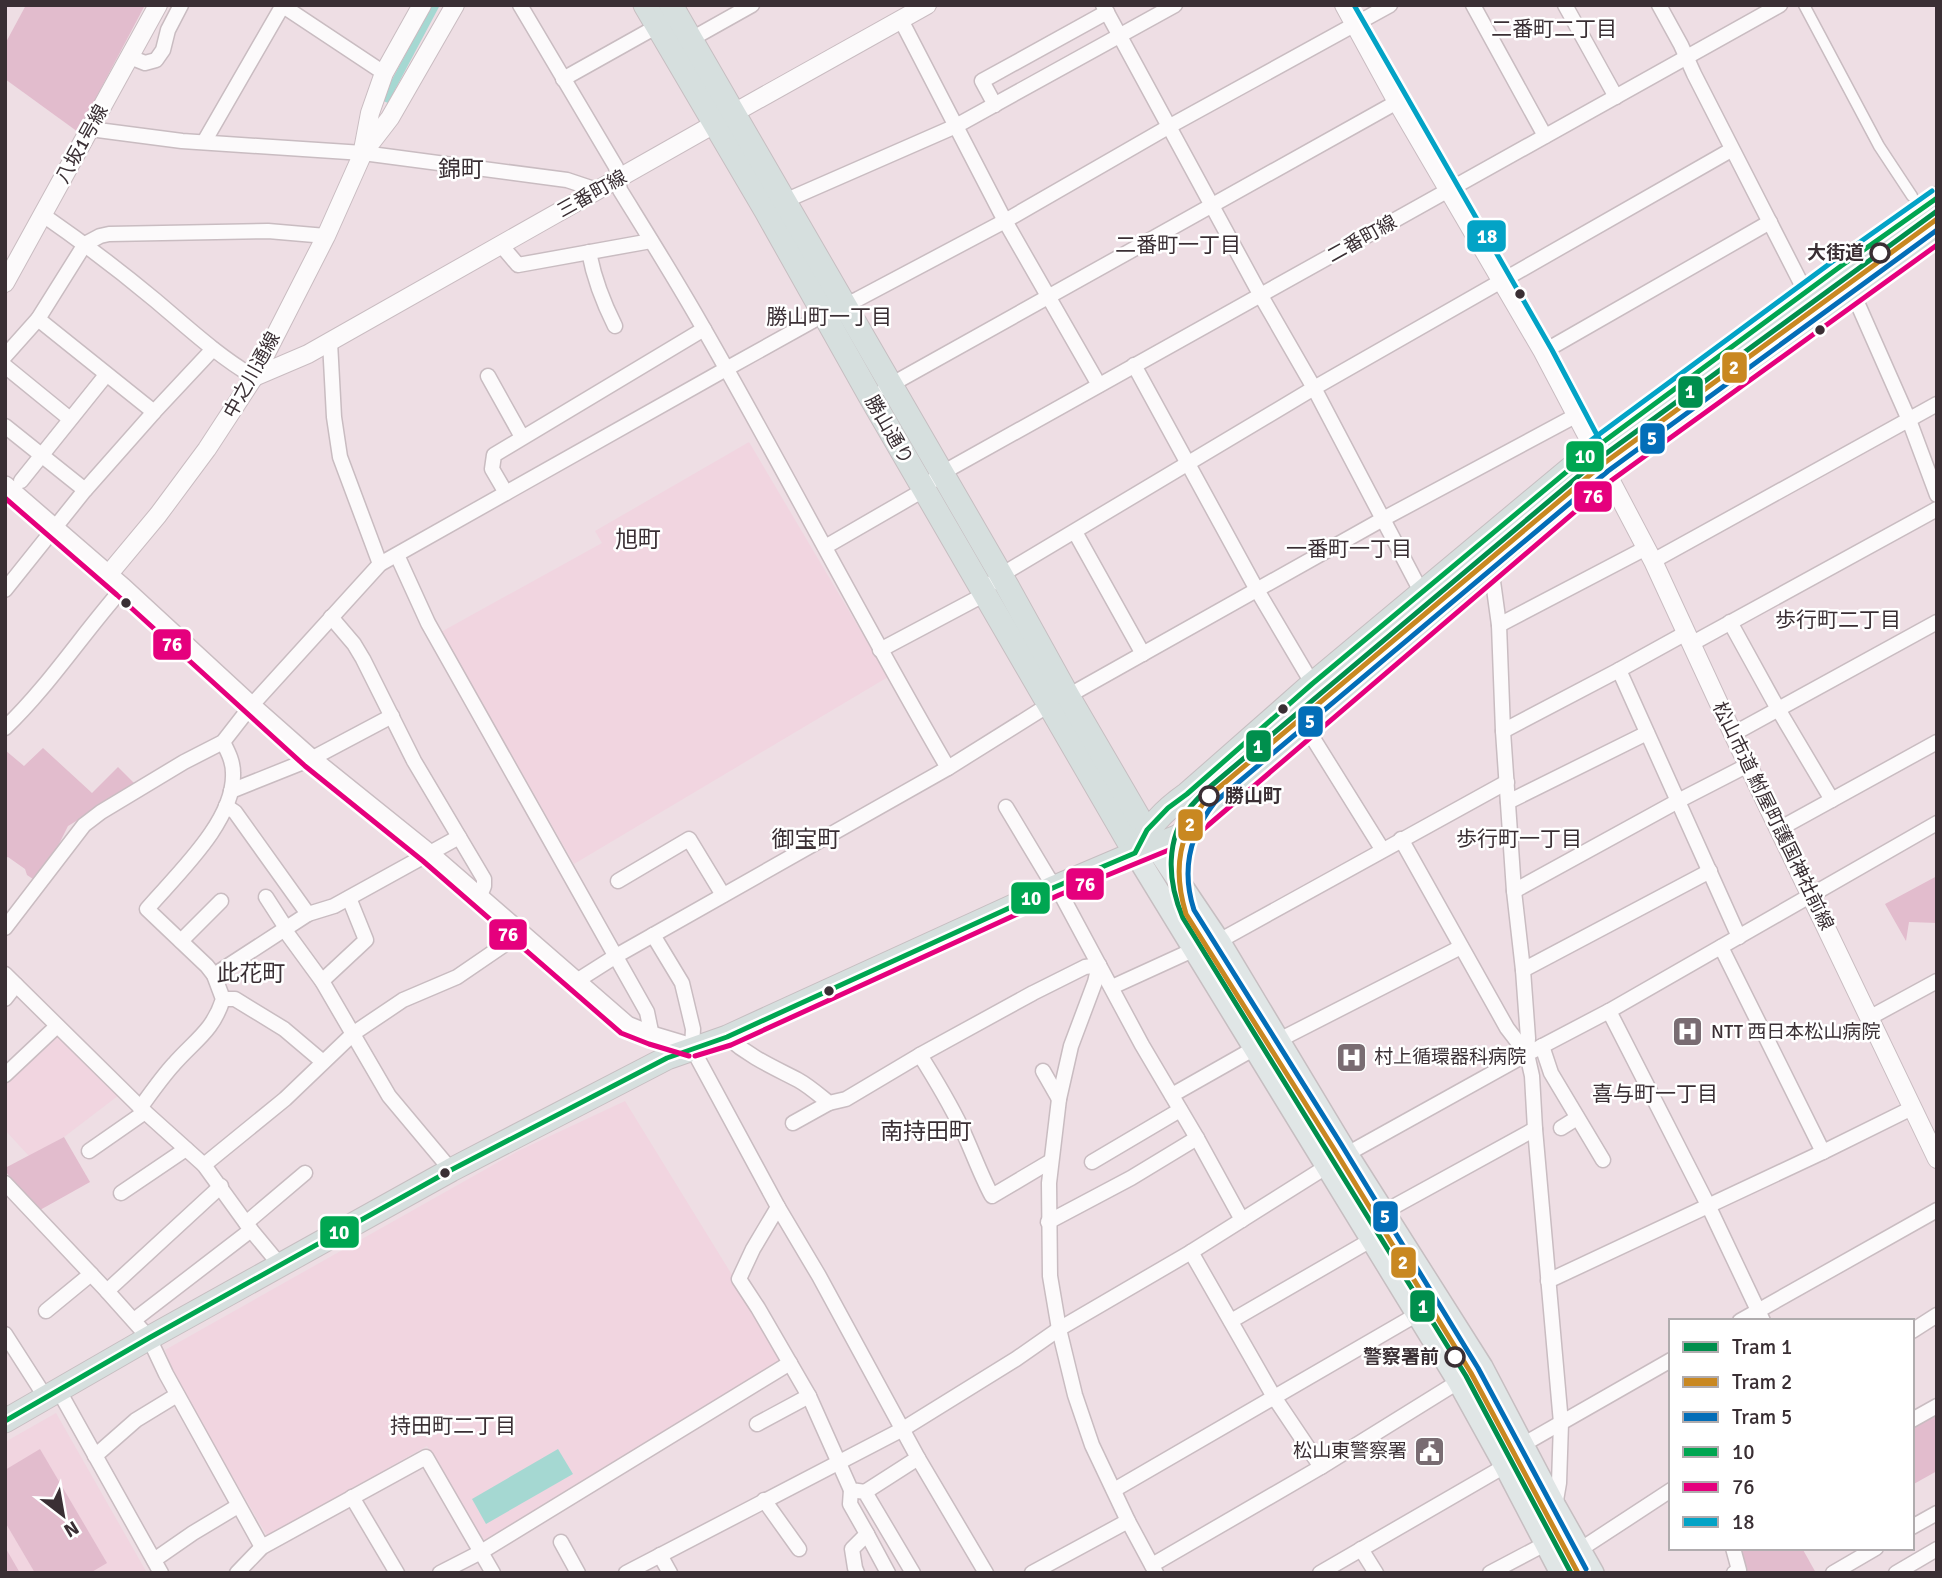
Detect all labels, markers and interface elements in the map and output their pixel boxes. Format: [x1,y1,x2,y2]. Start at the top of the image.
district label: 二番町二丁目 [1491,16,1617,42]
street label: 八坂1号線 [51,100,113,188]
district label: 錦町 [438,155,484,184]
street label: 三番町線 [553,165,631,223]
street label: 二番町線 [1323,210,1401,268]
line badge: 18 [1466,219,1507,253]
text: 18 [1477,225,1497,249]
district label: 二番町一丁目 [1115,232,1241,258]
place label: 大街道 [1807,241,1864,265]
marker: 大街道 [1870,243,1890,263]
unlabelled marker [1513,287,1527,301]
district label: 勝山町一丁目 [766,304,892,330]
unlabelled marker [1813,323,1827,337]
street label: 中之川通線 [218,328,286,422]
line badge: 2 [1721,351,1748,384]
text: 2 [1729,356,1739,380]
line badge: 1 [1677,375,1704,409]
text: 1 [1685,380,1695,404]
street label: 勝山通り [860,391,918,469]
line badge: 5 [1639,422,1666,455]
text: 5 [1647,427,1657,451]
line badge: 10 [1565,440,1605,473]
text: 10 [1575,445,1595,469]
line badge: 76 [1573,480,1613,513]
text: 76 [1583,485,1603,509]
district label: 旭町 [615,525,661,554]
district label: 一番町一丁目 [1286,536,1412,562]
unlabelled marker [119,596,133,610]
district label: 歩行町二丁目 [1775,607,1901,633]
line badge: 76 [152,628,192,661]
text: 76 [162,633,182,657]
street label: 松山市道 鮒屋町護国神社前線 [1707,698,1839,934]
unlabelled marker [1276,702,1290,716]
line badge: 5 [1297,705,1324,738]
text: 5 [1305,710,1315,734]
line badge: 1 [1245,729,1272,763]
text: 1 [1253,735,1263,759]
place label: 勝山町 [1225,784,1282,808]
marker: 勝山町 [1199,786,1219,806]
line badge: 2 [1177,808,1204,842]
text: 2 [1185,813,1195,837]
district label: 御宝町 [772,825,841,854]
district label: 歩行町一丁目 [1456,826,1582,852]
line badge: 76 [1065,867,1105,901]
text: 76 [1075,873,1095,897]
line badge: 10 [1010,881,1051,915]
text: 10 [1021,887,1041,911]
line badge: 76 [488,918,528,951]
text: 76 [498,923,518,947]
district label: 此花町 [217,959,286,988]
unlabelled marker [822,984,836,998]
hospital icon: NTT 西日本松山病院 [1671,1015,1705,1049]
place label: NTT 西日本松山病院 [1711,1020,1880,1044]
hospital icon: 村上循環器科病院 [1334,1040,1368,1074]
place label: 村上循環器科病院 [1374,1045,1526,1069]
district label: 喜与町一丁目 [1592,1081,1718,1107]
district label: 南持田町 [880,1117,972,1146]
unlabelled marker [438,1166,452,1180]
line badge: 5 [1372,1200,1399,1233]
text: 5 [1380,1205,1390,1229]
line badge: 10 [319,1215,360,1249]
text: 10 [329,1221,349,1245]
line badge: 2 [1390,1246,1417,1279]
text: 2 [1398,1251,1408,1275]
line badge: 1 [1409,1289,1436,1323]
text: 1 [1418,1295,1428,1319]
legend [1669,1319,1914,1550]
text: Tram 1 [1732,1334,1792,1360]
place label: 警察署前 [1363,1345,1439,1369]
marker: 警察署前 [1445,1347,1465,1367]
text: Tram 2 [1732,1369,1792,1395]
text: Tram 5 [1732,1404,1792,1430]
district label: 持田町二丁目 [390,1413,516,1439]
public building icon: 松山東警察署 [1413,1434,1447,1468]
place label: 松山東警察署 [1293,1439,1407,1463]
text: 10 [1732,1439,1755,1465]
text: 76 [1732,1474,1755,1500]
north arrow [28,1480,98,1550]
text: 18 [1732,1509,1755,1535]
text: N [59,1515,83,1542]

